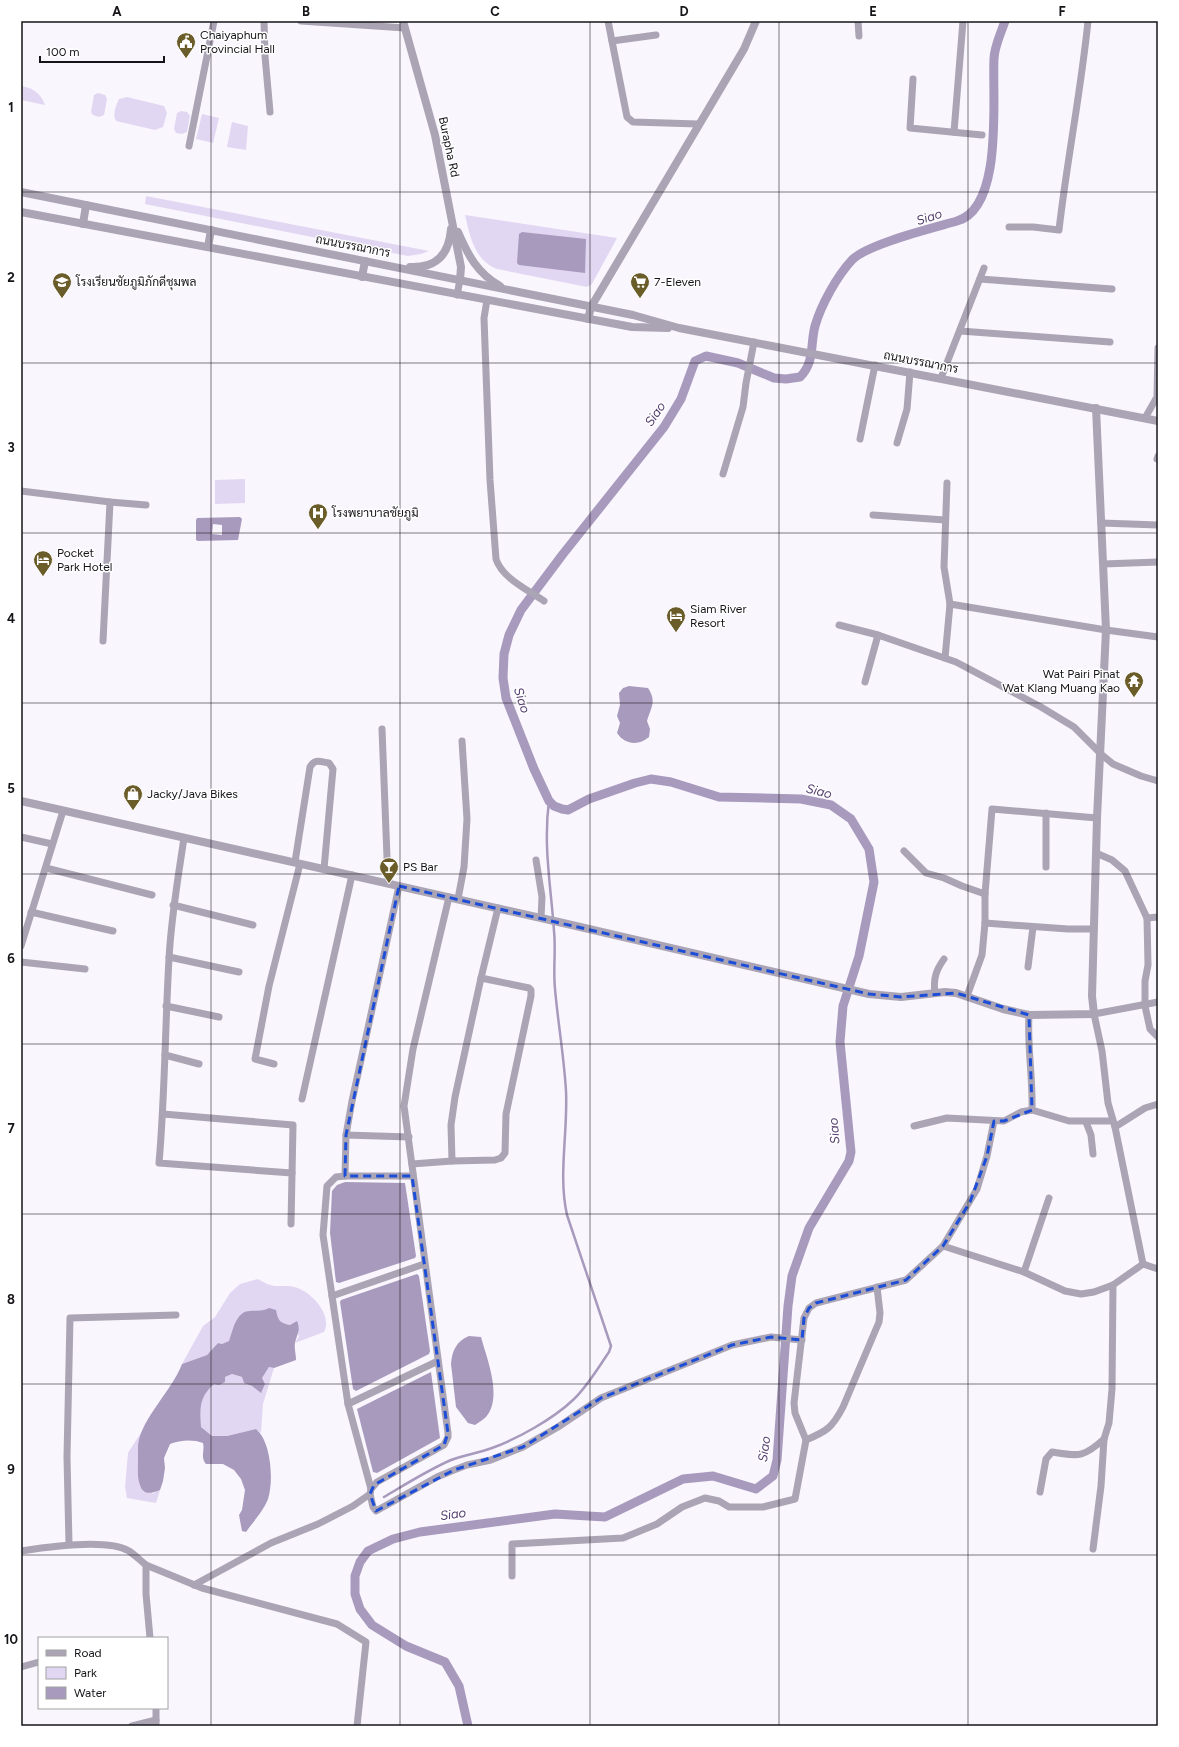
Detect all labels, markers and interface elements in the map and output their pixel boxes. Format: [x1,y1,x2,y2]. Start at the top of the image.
text: A [112,4,122,19]
text: B [302,4,310,19]
text: C [490,4,500,19]
text: D [679,4,689,19]
text: E [869,4,877,19]
text: F [1058,4,1066,19]
place label: Chaiyaphum Provincial Hall [200,28,275,56]
public building icon: Chaiyaphum Provincial Hall [175,31,197,59]
scale bar [40,38,164,64]
text: 100 m [46,45,80,59]
text: 1 [8,100,14,115]
street label: Burapha Rd [436,115,462,179]
water label: Siao [914,206,944,228]
street label: ถนนบรรณาการ [314,232,392,260]
text: 2 [7,270,15,285]
school or university icon: โรงเรียนชัยภูมิภักดีชุมพล [51,271,73,299]
supermarket icon: 7-Eleven [629,271,651,299]
place label: โรงเรียนชัยภูมิภักดีชุมพล [75,274,196,291]
place label: 7-Eleven [654,275,701,289]
street label: ถนนบรรณาการ [882,348,960,376]
water label: Siao [641,399,669,429]
text: 3 [7,440,15,455]
hospital icon: โรงพยาบาลชัยภูมิ [307,502,329,530]
place label: โรงพยาบาลชัยภูมิ [331,505,419,521]
place label: Pocket Park Hotel [57,546,112,574]
hotel icon: Pocket Park Hotel [32,549,54,577]
place label: Siam River Resort [690,602,746,630]
hotel icon: Siam River Resort [665,605,687,633]
text: 4 [7,611,15,626]
place label: Wat Pairi Pinat Wat Klang Muang Kao [1003,667,1120,695]
temple icon: Wat Pairi Pinat Wat Klang Muang Kao [1123,670,1145,698]
water label: Siao [511,685,533,715]
text: 5 [7,781,15,796]
water label: Siao [804,781,834,802]
shop icon: Jacky/Java Bikes [122,783,144,811]
place label: Jacky/Java Bikes [147,787,238,801]
bar icon: PS Bar [378,856,400,884]
place label: PS Bar [403,860,438,874]
text: 6 [7,951,15,966]
water label: Siao [825,1117,843,1145]
text: 7 [7,1121,15,1136]
text: 8 [7,1292,15,1307]
water label: Siao [755,1435,773,1463]
text: 9 [7,1462,15,1477]
water label: Siao [439,1505,467,1523]
text: 10 [4,1632,18,1647]
legend [38,1637,168,1709]
text: Road [74,1646,102,1660]
text: Park [74,1666,97,1680]
text: Water [74,1686,106,1700]

